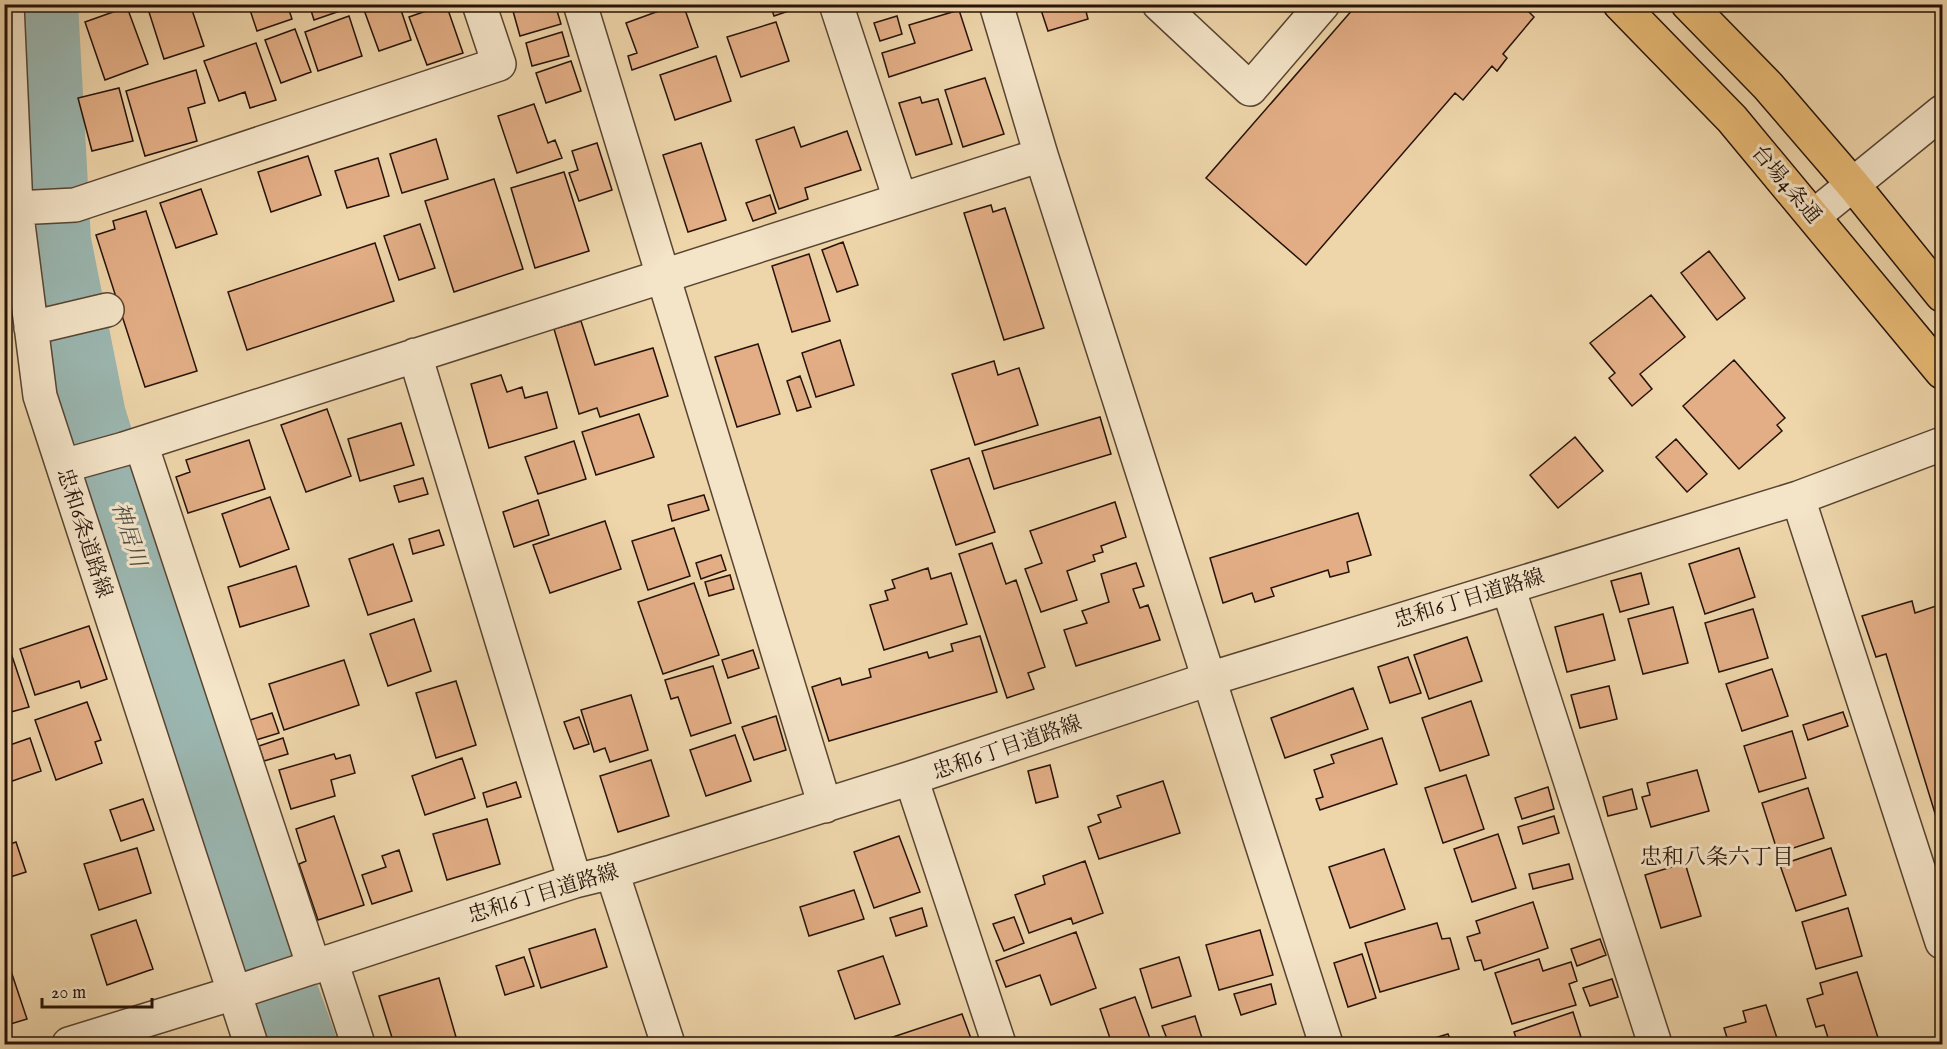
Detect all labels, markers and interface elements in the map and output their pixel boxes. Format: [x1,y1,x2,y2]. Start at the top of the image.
street label: 台場4条通 [1745,140,1826,230]
street label: 忠和6条道路線 [50,465,117,602]
water label: 神居川 [105,499,152,572]
street label: 忠和6丁目道路線 [1391,564,1548,635]
street label: 忠和6丁目道路線 [929,710,1086,787]
district label: 忠和八条六丁目 [1640,844,1794,872]
street label: 忠和6丁目道路線 [465,859,622,930]
scale bar [42,971,152,1009]
text: 20 m [51,982,86,1005]

